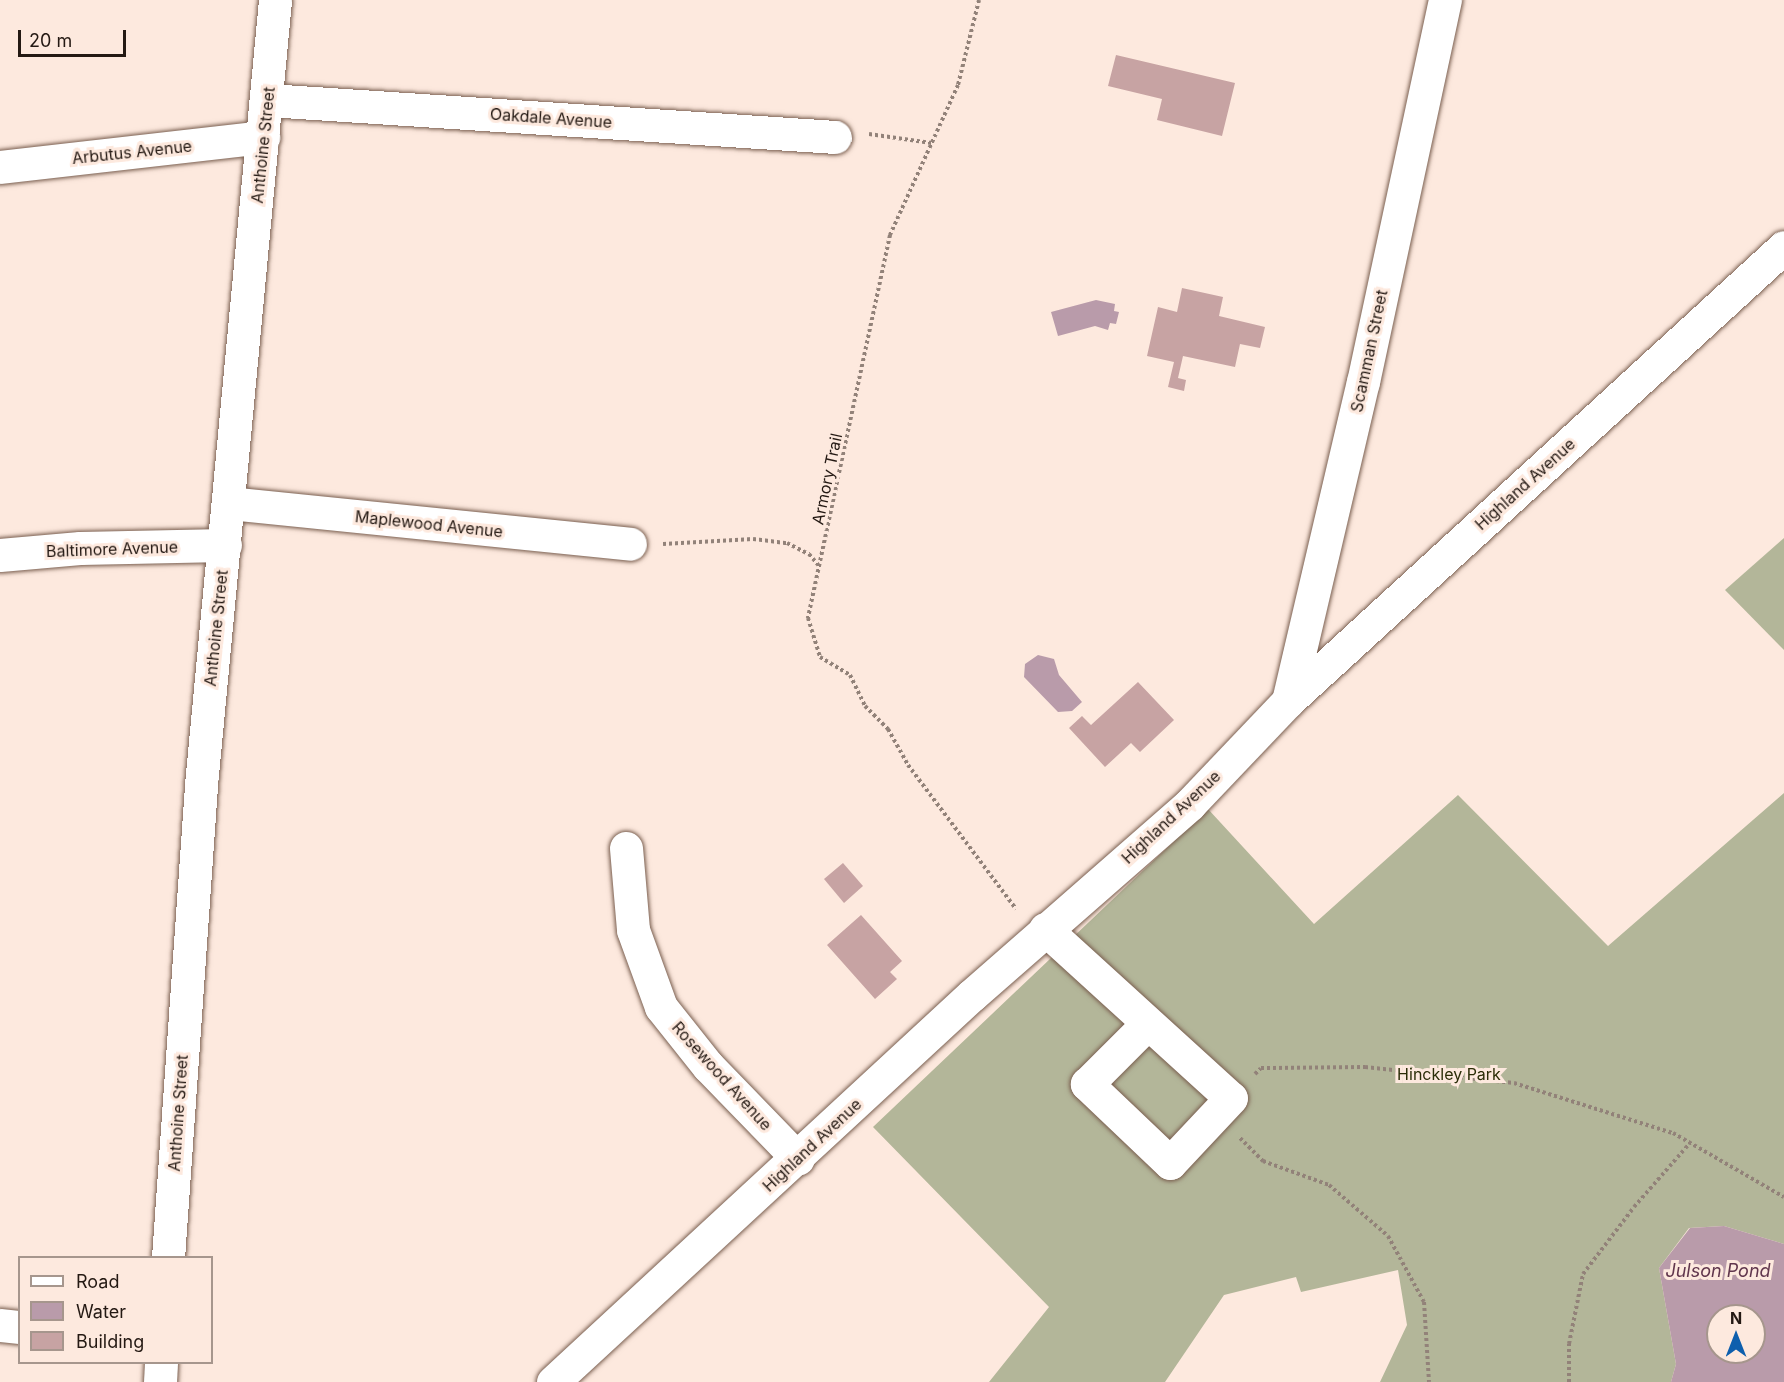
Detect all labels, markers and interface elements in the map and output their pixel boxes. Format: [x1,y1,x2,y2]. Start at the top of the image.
scale bar [21,18,129,56]
text: 20 m [29,30,72,51]
street label: Anthoine Street [247,86,279,204]
street label: Oakdale Avenue [489,104,613,132]
street label: Arbutus Avenue [71,136,193,168]
street label: Scamman Street [1347,288,1391,414]
street label: Armory Trail [808,432,846,526]
street label: Highland Avenue [1471,434,1579,534]
street label: Maplewood Avenue [354,507,504,541]
street label: Baltimore Avenue [46,537,178,561]
street label: Anthoine Street [200,569,232,687]
street label: Highland Avenue [1118,766,1224,868]
street label: Rosewood Avenue [668,1018,776,1134]
street label: Anthoine Street [164,1054,192,1172]
park label: Hinckley Park [1397,1064,1501,1084]
street label: Highland Avenue [759,1094,865,1196]
legend [18,1256,213,1364]
water label: Julson Pond [1665,1260,1771,1282]
text: Road [76,1271,119,1292]
text: Water [76,1301,126,1322]
north arrow [1706,1304,1766,1364]
text: N [1730,1308,1742,1328]
text: Building [76,1331,144,1352]

